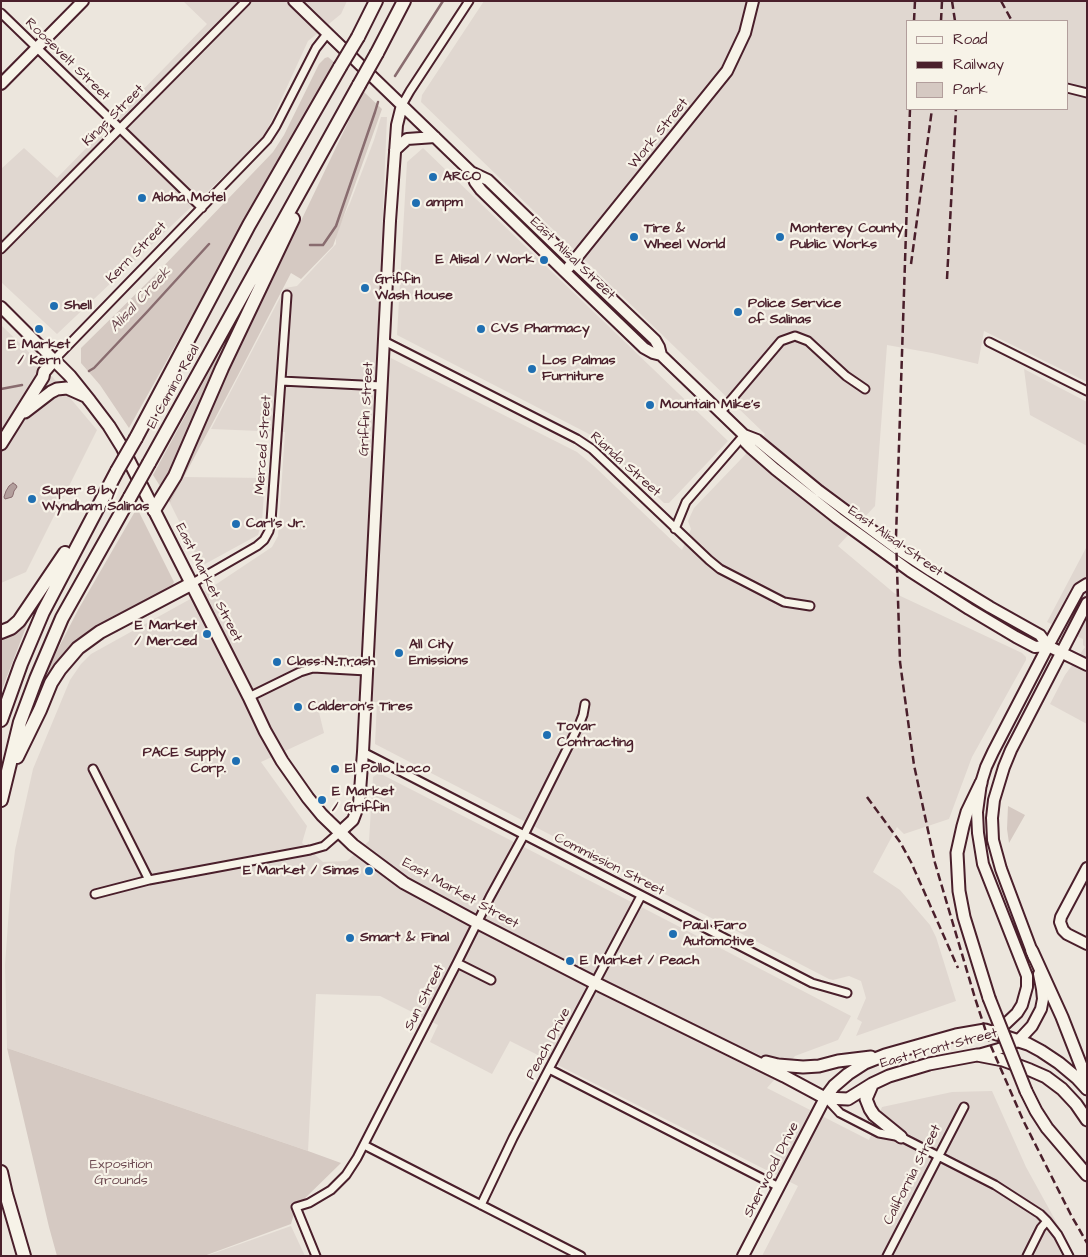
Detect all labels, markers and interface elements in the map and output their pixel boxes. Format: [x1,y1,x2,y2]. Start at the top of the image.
street label: Roosevelt Street [21,15,113,105]
legend [906,20,1068,110]
text: Road [953,29,987,50]
text: Railway [953,54,1004,75]
text: Park [953,79,988,100]
street label: Kings Street [80,82,148,150]
street label: Work Street [625,95,693,173]
place label: ARCO [443,169,481,185]
marker: ARCO [427,171,439,183]
place label: Aloha Motel [152,190,226,206]
marker: Aloha Motel [136,192,148,204]
place label: ampm [426,195,463,211]
marker: ampm [410,197,422,209]
street label: East Alisal Street [526,214,618,304]
street label: Kern Street [103,219,171,287]
place label: Tire & Wheel World [644,221,725,253]
place label: Monterey County Public Works [790,221,904,253]
marker: Tire & Wheel World [628,231,640,243]
marker: Monterey County Public Works [774,231,786,243]
place label: E Alisal / Work [436,252,534,268]
marker: E Alisal / Work [538,254,550,266]
water label: Alisal Creek [106,264,176,336]
place label: Griffin Wash House [375,272,453,304]
marker: Griffin Wash House [359,282,371,294]
place label: Police Service of Salinas [748,296,841,328]
place label: Shell [64,298,92,314]
marker: Shell [48,300,60,312]
marker: Police Service of Salinas [732,306,744,318]
place label: CVS Pharmacy [491,321,590,337]
marker: E Market / Kern [33,323,45,335]
marker: CVS Pharmacy [475,323,487,335]
place label: E Market / Kern [8,337,70,370]
street label: El Camino Real [144,342,204,432]
place label: Los Palmas Furniture [542,353,616,386]
street label: Griffin Street [356,362,378,456]
marker: Los Palmas Furniture [526,363,538,375]
street label: Merced Street [252,395,276,495]
place label: Mountain Mike's [660,397,760,413]
marker: Mountain Mike's [644,399,656,411]
street label: Rianda Street [586,429,664,501]
place label: Super 8 by Wyndham Salinas [42,483,149,516]
marker: Super 8 by Wyndham Salinas [26,493,38,505]
street label: East Alisal Street [844,503,946,581]
place label: Carl's Jr. [246,516,305,532]
marker: Carl's Jr. [230,518,242,530]
street label: East Market Street [171,521,245,645]
place label: E Market / Merced [135,618,197,650]
marker: E Market / Merced [201,628,213,640]
place label: All City Emissions [409,637,468,670]
marker: All City Emissions [393,647,405,659]
place label: Class-N-Trash [287,654,375,670]
marker: Class-N-Trash [271,656,283,668]
place label: Calderon's Tires [308,699,413,715]
marker: Calderon's Tires [292,701,304,713]
place label: Tovar Contracting [557,719,633,752]
marker: Tovar Contracting [541,729,553,741]
place label: PACE Supply Corp. [143,745,226,778]
marker: PACE Supply Corp. [230,755,242,767]
place label: El Pollo Loco [345,761,430,777]
marker: El Pollo Loco [329,763,341,775]
place label: E Market / Griffin [332,784,394,816]
marker: E Market / Griffin [316,794,328,806]
street label: Commission Street [551,830,667,900]
street label: East Market Street [399,855,521,933]
place label: E Market / Simas [243,863,359,879]
marker: E Market / Simas [363,865,375,877]
place label: Paul Faro Automotive [683,918,754,950]
marker: Paul Faro Automotive [667,928,679,940]
place label: Smart & Final [360,930,449,946]
marker: Smart & Final [344,932,356,944]
place label: E Market / Peach [580,953,699,969]
marker: E Market / Peach [564,955,576,967]
street label: Sun Street [401,962,449,1034]
street label: Peach Drive [523,1005,575,1083]
street label: East Front Street [879,1025,999,1073]
street label: Sherwood Drive [741,1119,803,1221]
street label: California Street [880,1122,946,1228]
park label: Exposition Grounds [90,1157,152,1190]

